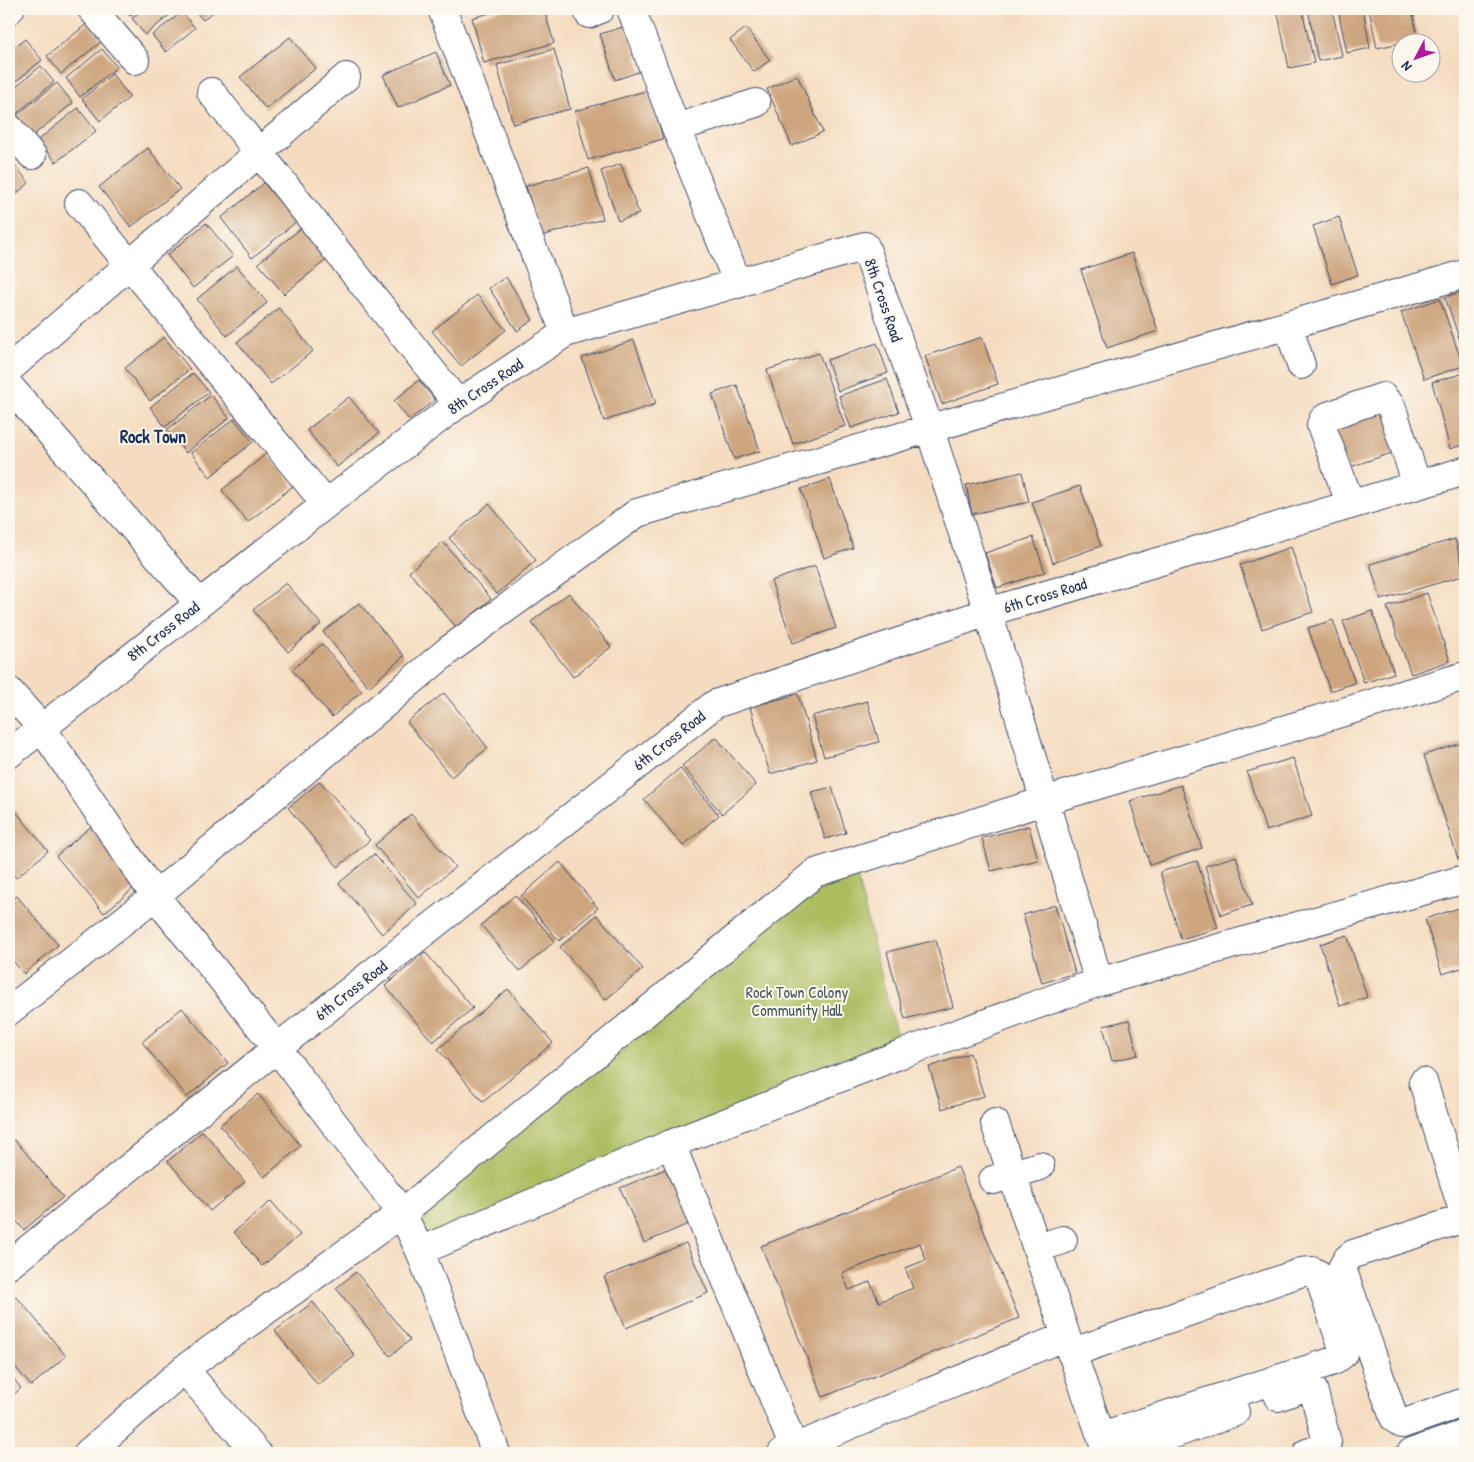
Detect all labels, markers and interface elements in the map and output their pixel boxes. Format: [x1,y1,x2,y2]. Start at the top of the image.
north arrow [1392,32,1442,82]
text: N [1396,57,1415,76]
street label: 8th Cross Road [860,256,908,344]
street label: 8th Cross Road [443,353,527,419]
district label: Rock Town [120,424,186,449]
street label: 6th Cross Road [1001,572,1089,618]
street label: 8th Cross Road [122,596,204,666]
street label: 6th Cross Road [628,705,710,775]
street label: 6th Cross Road [310,955,392,1025]
park label: Rock Town Colony Community Hall [746,981,848,1021]

